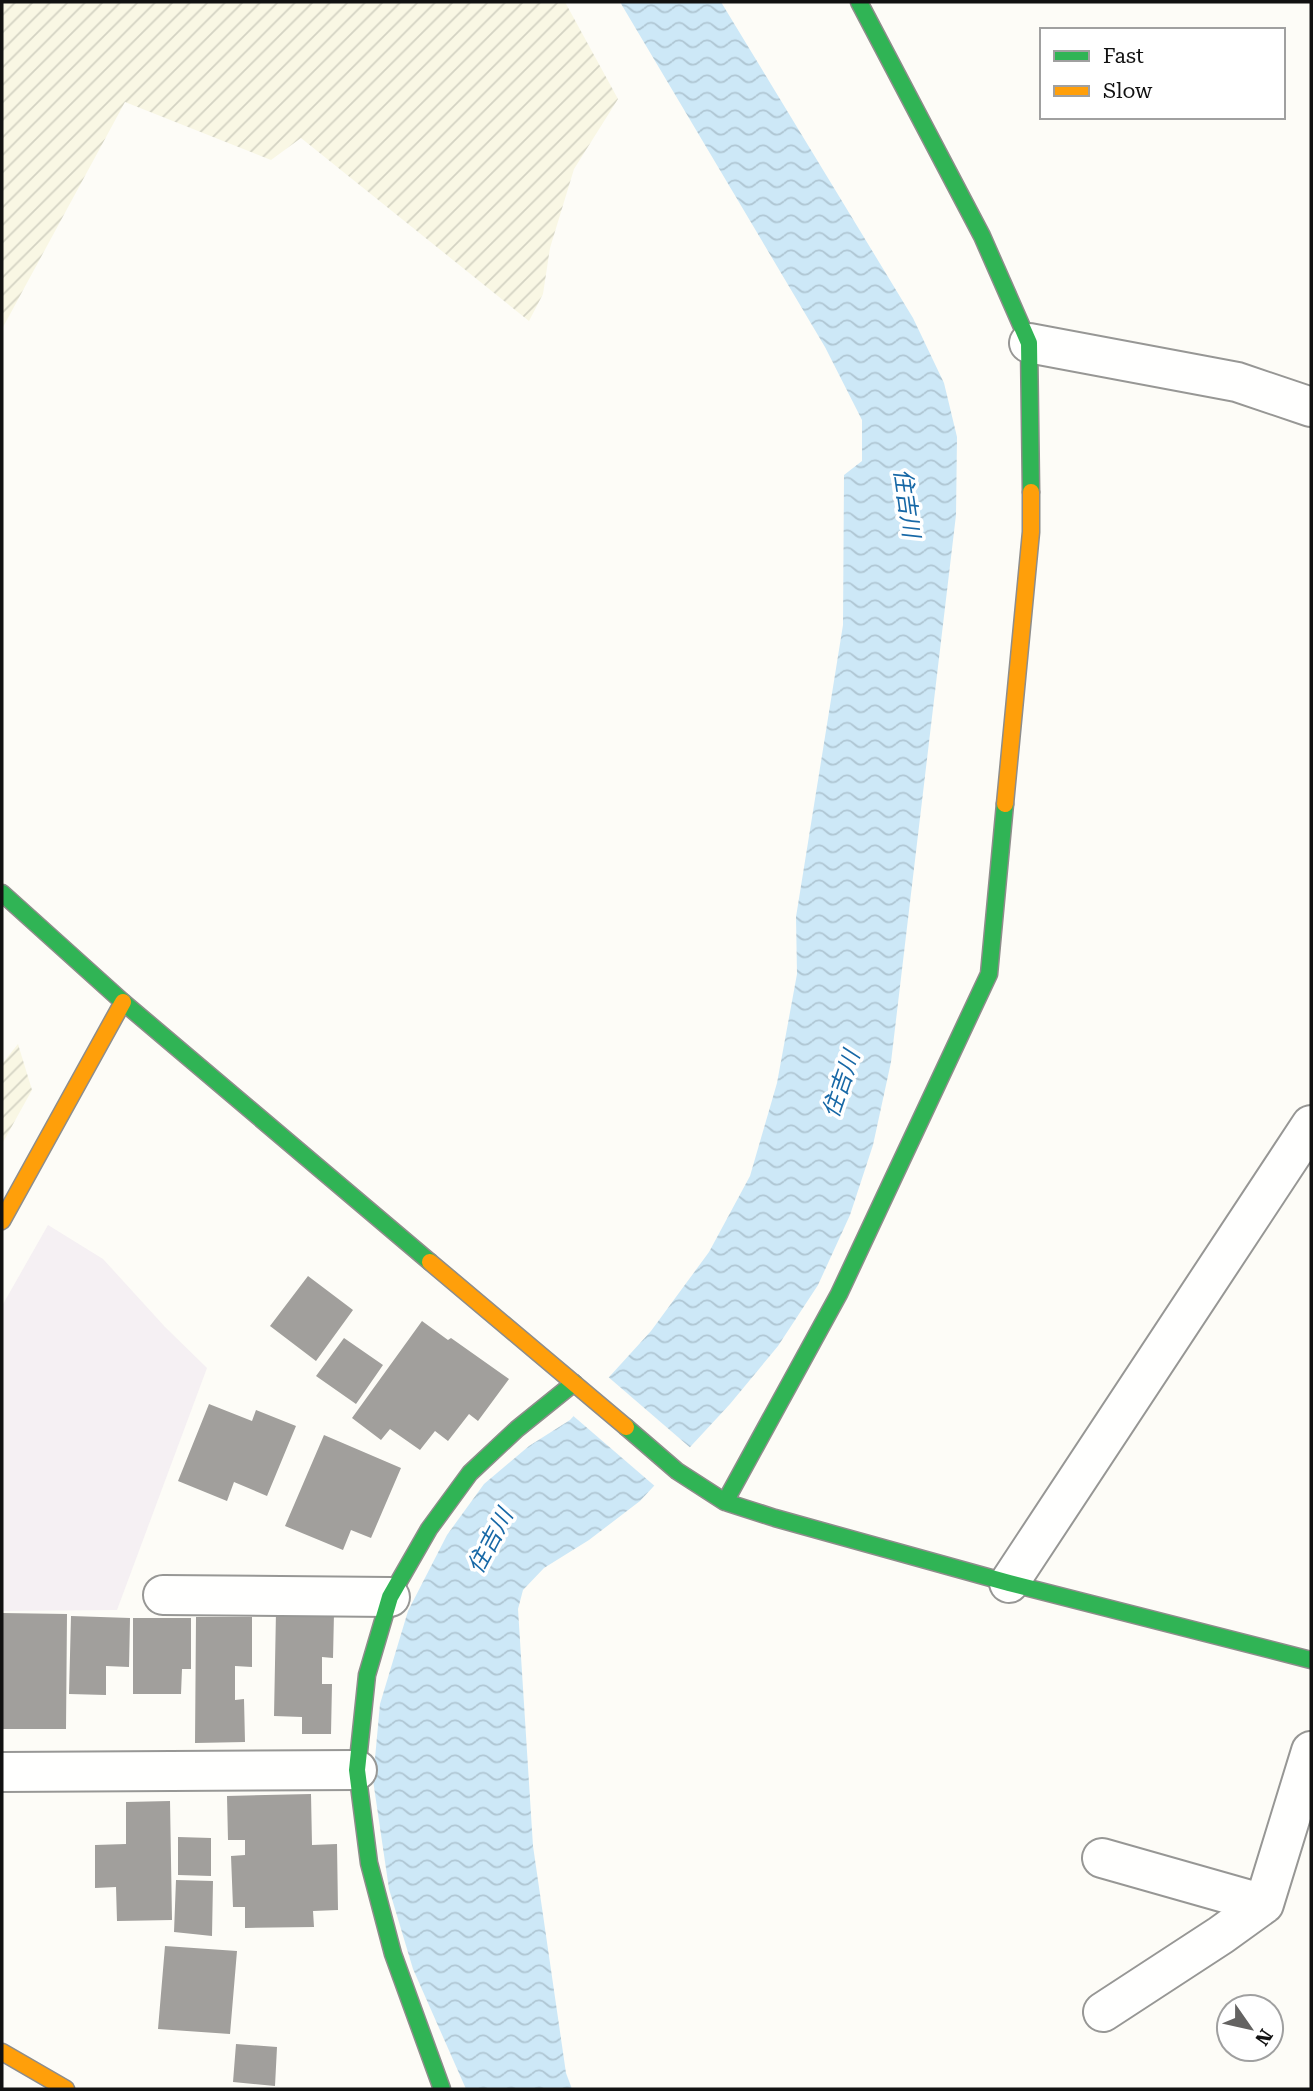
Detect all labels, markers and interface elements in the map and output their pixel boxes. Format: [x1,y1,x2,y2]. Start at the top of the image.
legend [1040,28,1285,119]
text: Fast [1103,44,1144,68]
text: Slow [1103,79,1153,103]
water label: 住吉川 [888,467,925,542]
water label: 住吉川 [817,1044,866,1121]
water label: 住吉川 [462,1502,520,1578]
north arrow [1215,1993,1285,2063]
text: N [1250,2025,1277,2050]

